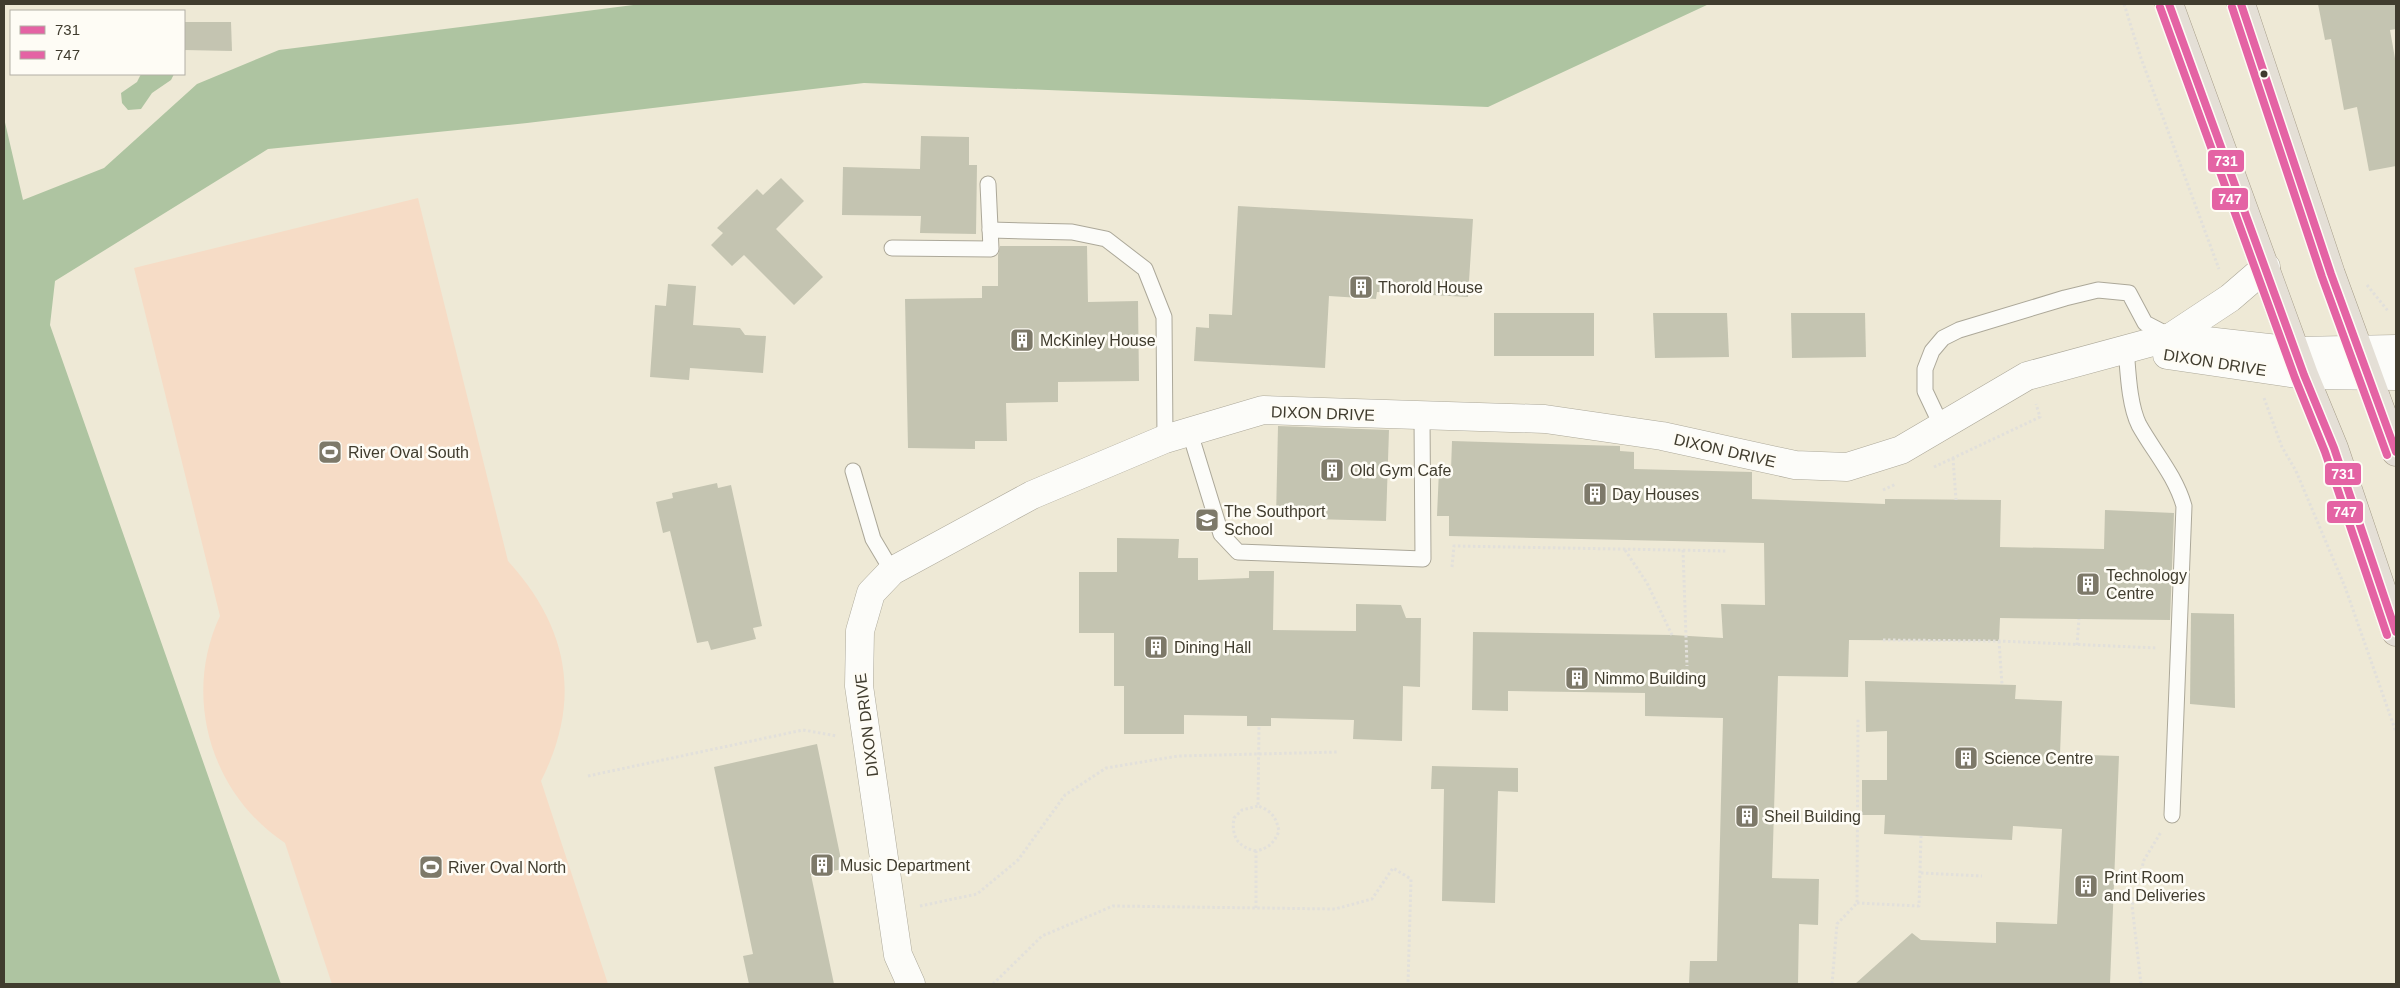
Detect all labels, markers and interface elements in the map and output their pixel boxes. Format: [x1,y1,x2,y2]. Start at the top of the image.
legend [10,10,185,75]
text: 731 [55,21,80,38]
text: 747 [55,46,80,63]
unlabelled marker [2259,69,2269,79]
line badge: 731 [2207,149,2245,173]
text: 731 [2214,153,2238,169]
line badge: 747 [2211,187,2249,211]
text: 747 [2218,191,2242,207]
building icon: Thorold House [1348,274,1374,300]
place label: Thorold House [1378,279,1483,296]
building icon: McKinley House [1009,327,1035,353]
place label: McKinley House [1040,332,1156,349]
street label: DIXON DRIVE [2162,346,2268,379]
street label: DIXON DRIVE [1271,403,1375,424]
street label: DIXON DRIVE [1672,431,1777,470]
sports icon: River Oval South [317,439,343,465]
place label: River Oval South [348,444,469,461]
building icon: Old Gym Cafe [1319,457,1345,483]
place label: Old Gym Cafe [1350,462,1451,479]
line badge: 731 [2324,462,2362,486]
text: 731 [2331,466,2355,482]
building icon: Day Houses [1582,481,1608,507]
place label: Day Houses [1612,486,1699,503]
line badge: 747 [2326,500,2364,524]
place label: The Southport School [1224,503,1326,538]
text: 747 [2333,504,2357,520]
school or university icon: The Southport School [1194,507,1220,533]
place label: Technology Centre [2106,567,2187,602]
building icon: Technology Centre [2075,571,2101,597]
building icon: Dining Hall [1143,634,1169,660]
place label: Dining Hall [1174,639,1251,656]
building icon: Nimmo Building [1564,665,1590,691]
place label: Nimmo Building [1594,670,1706,687]
street label: DIXON DRIVE [852,672,881,778]
building icon: Science Centre [1953,745,1979,771]
place label: Science Centre [1984,750,2093,767]
building icon: Sheil Building [1734,803,1760,829]
place label: Sheil Building [1764,808,1861,825]
building icon: Music Department [809,852,835,878]
sports icon: River Oval North [418,854,444,880]
place label: Music Department [840,857,970,874]
place label: River Oval North [448,859,566,876]
place label: Print Room and Deliveries [2104,869,2205,904]
building icon: Print Room and Deliveries [2073,873,2099,899]

